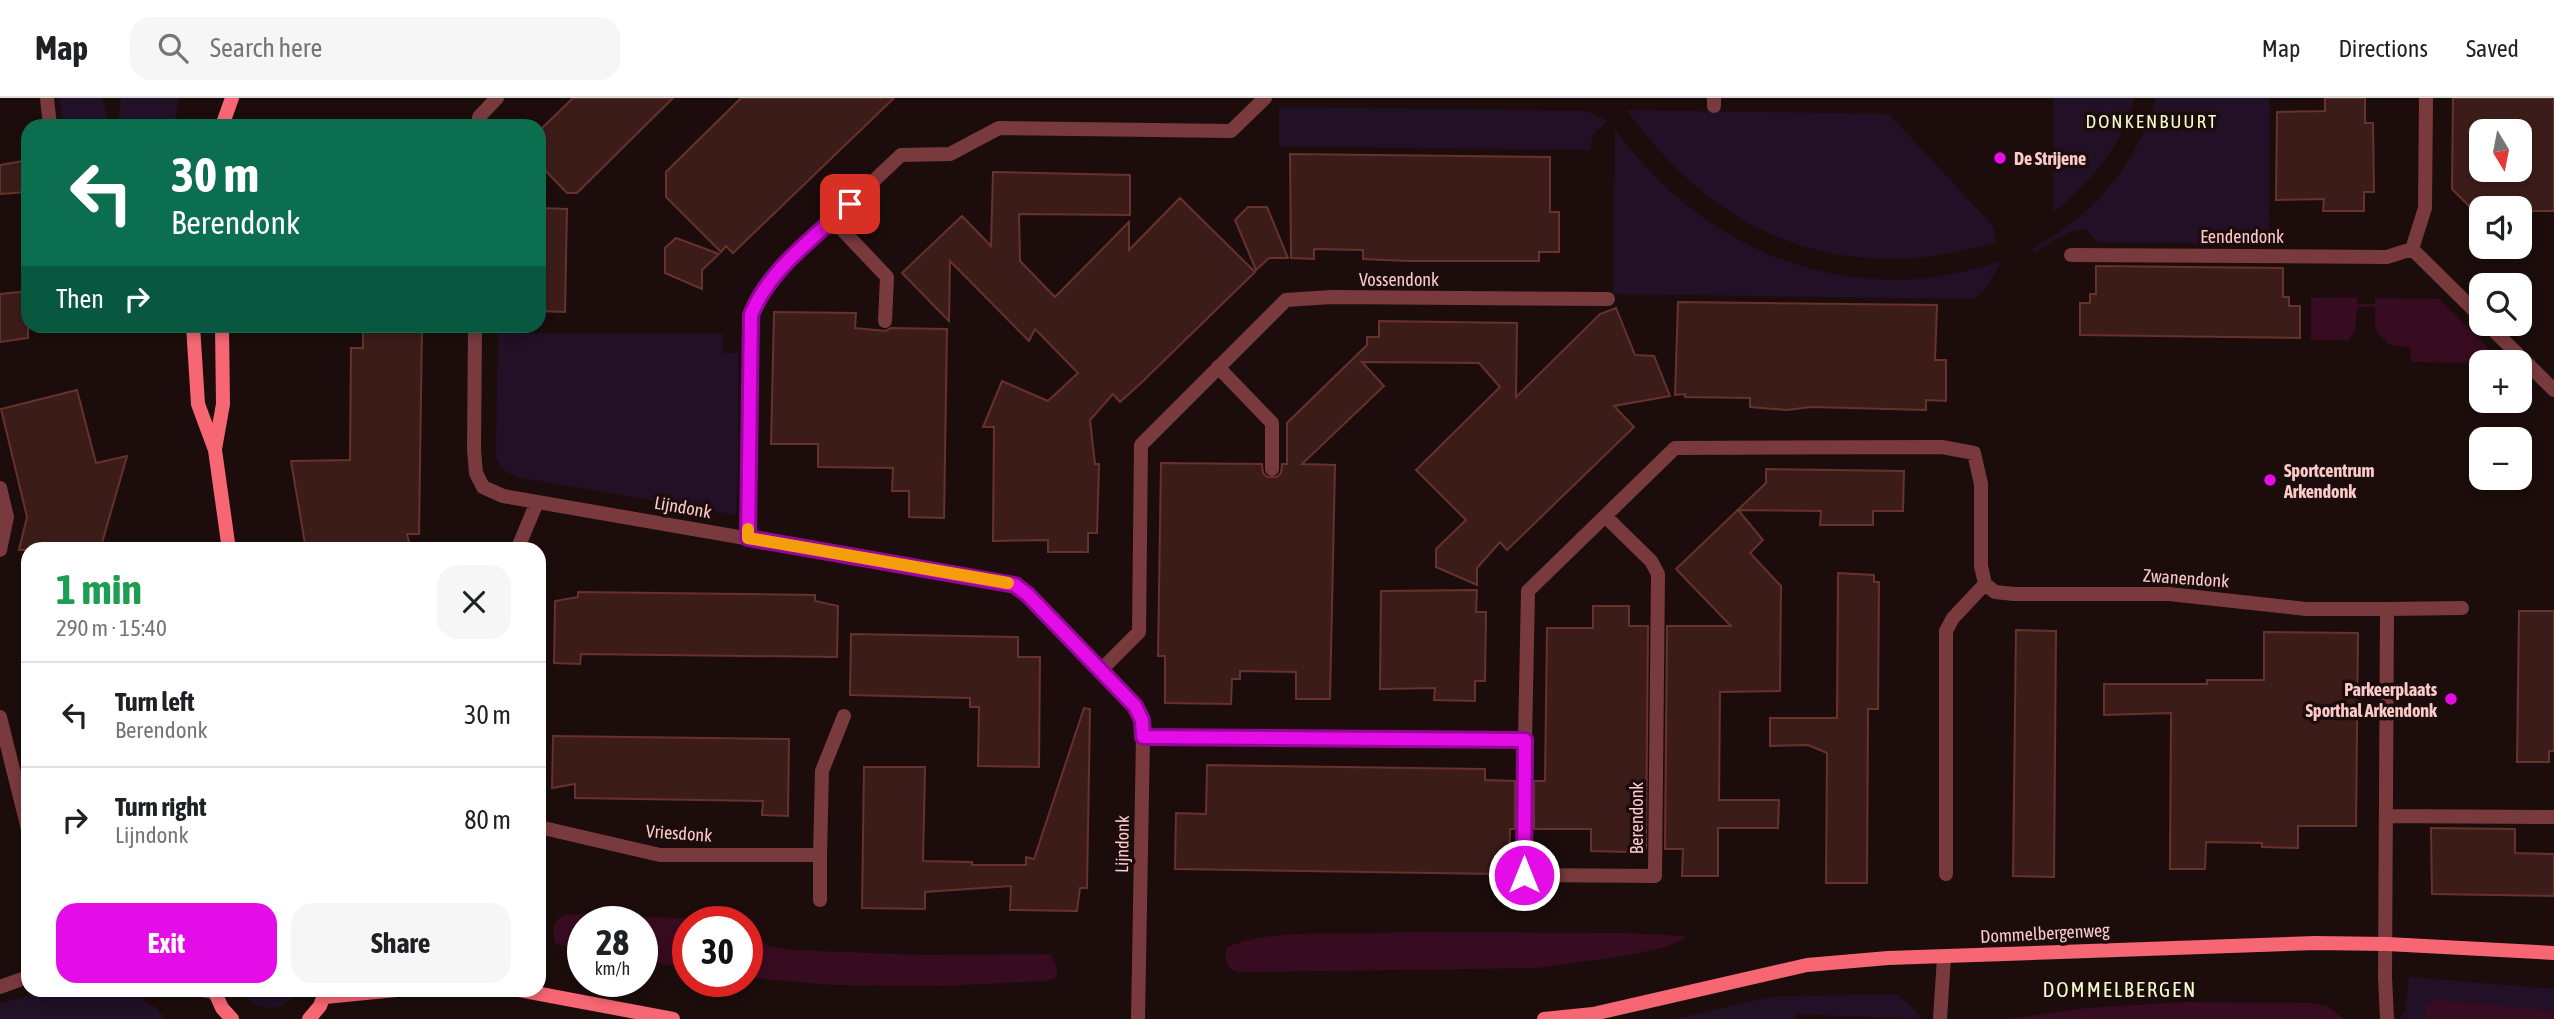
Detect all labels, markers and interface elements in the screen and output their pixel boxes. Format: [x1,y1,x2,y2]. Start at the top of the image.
search box [130,17,620,80]
text: Map [35,29,88,67]
icon: search [154,29,192,67]
text: Search here [210,33,322,63]
text: Map [2262,35,2300,62]
text: Directions [2338,35,2428,62]
text: Saved [2466,35,2519,62]
district label: DONKENBUURT [2086,110,2218,132]
north arrow [2469,119,2532,182]
map controls [2469,119,2532,490]
text: 30 m [171,146,259,202]
icon: left [56,147,147,238]
place label: De Strijene [2014,148,2086,169]
marker: De Strijene [1992,150,2008,166]
pin [820,174,880,234]
icon: arrive [831,185,869,223]
button: sound [2469,196,2532,259]
text: Berendonk [171,204,300,241]
street label: Eendendonk [2200,226,2284,247]
street label: Vossendonk [1359,269,1439,290]
button: search [2469,273,2532,336]
icon: right [118,280,156,318]
text: Then [56,284,104,314]
button: + [2469,350,2532,413]
button: − [2469,427,2532,490]
place label: Sportcentrum Arkendonk [2283,460,2374,502]
marker: Sportcentrum Arkendonk [2262,472,2278,488]
street label: Lijndonk [653,492,713,522]
text: 1 min [56,565,142,613]
button: close [437,565,511,639]
street label: Zwanendonk [2142,565,2230,591]
text: 290 m · 15:40 [56,615,167,641]
place label: Parkeerplaats Sporthal Arkendonk [2306,679,2438,721]
text: Turn left [115,687,195,717]
marker: Parkeerplaats Sporthal Arkendonk [2443,691,2459,707]
icon: left [56,696,94,734]
text: 30 m [464,700,511,730]
text: Berendonk [115,717,208,743]
street label: Berendonk [1626,782,1647,854]
text: Turn right [115,792,206,822]
icon: right [56,801,94,839]
text: 80 m [464,805,511,835]
street label: Lijndonk [1111,815,1133,873]
street label: Vriesdonk [645,820,713,846]
text: Lijndonk [115,822,189,848]
position arrow [1487,838,1561,912]
button: Exit [56,903,277,983]
button: Share [291,903,511,983]
speed limit sign: 30 [672,906,763,997]
street label: Dommelbergenweg [1980,919,2111,947]
text: 28 [596,922,629,962]
text: km/h [595,958,630,979]
district label: DOMMELBERGEN [2043,977,2197,1001]

